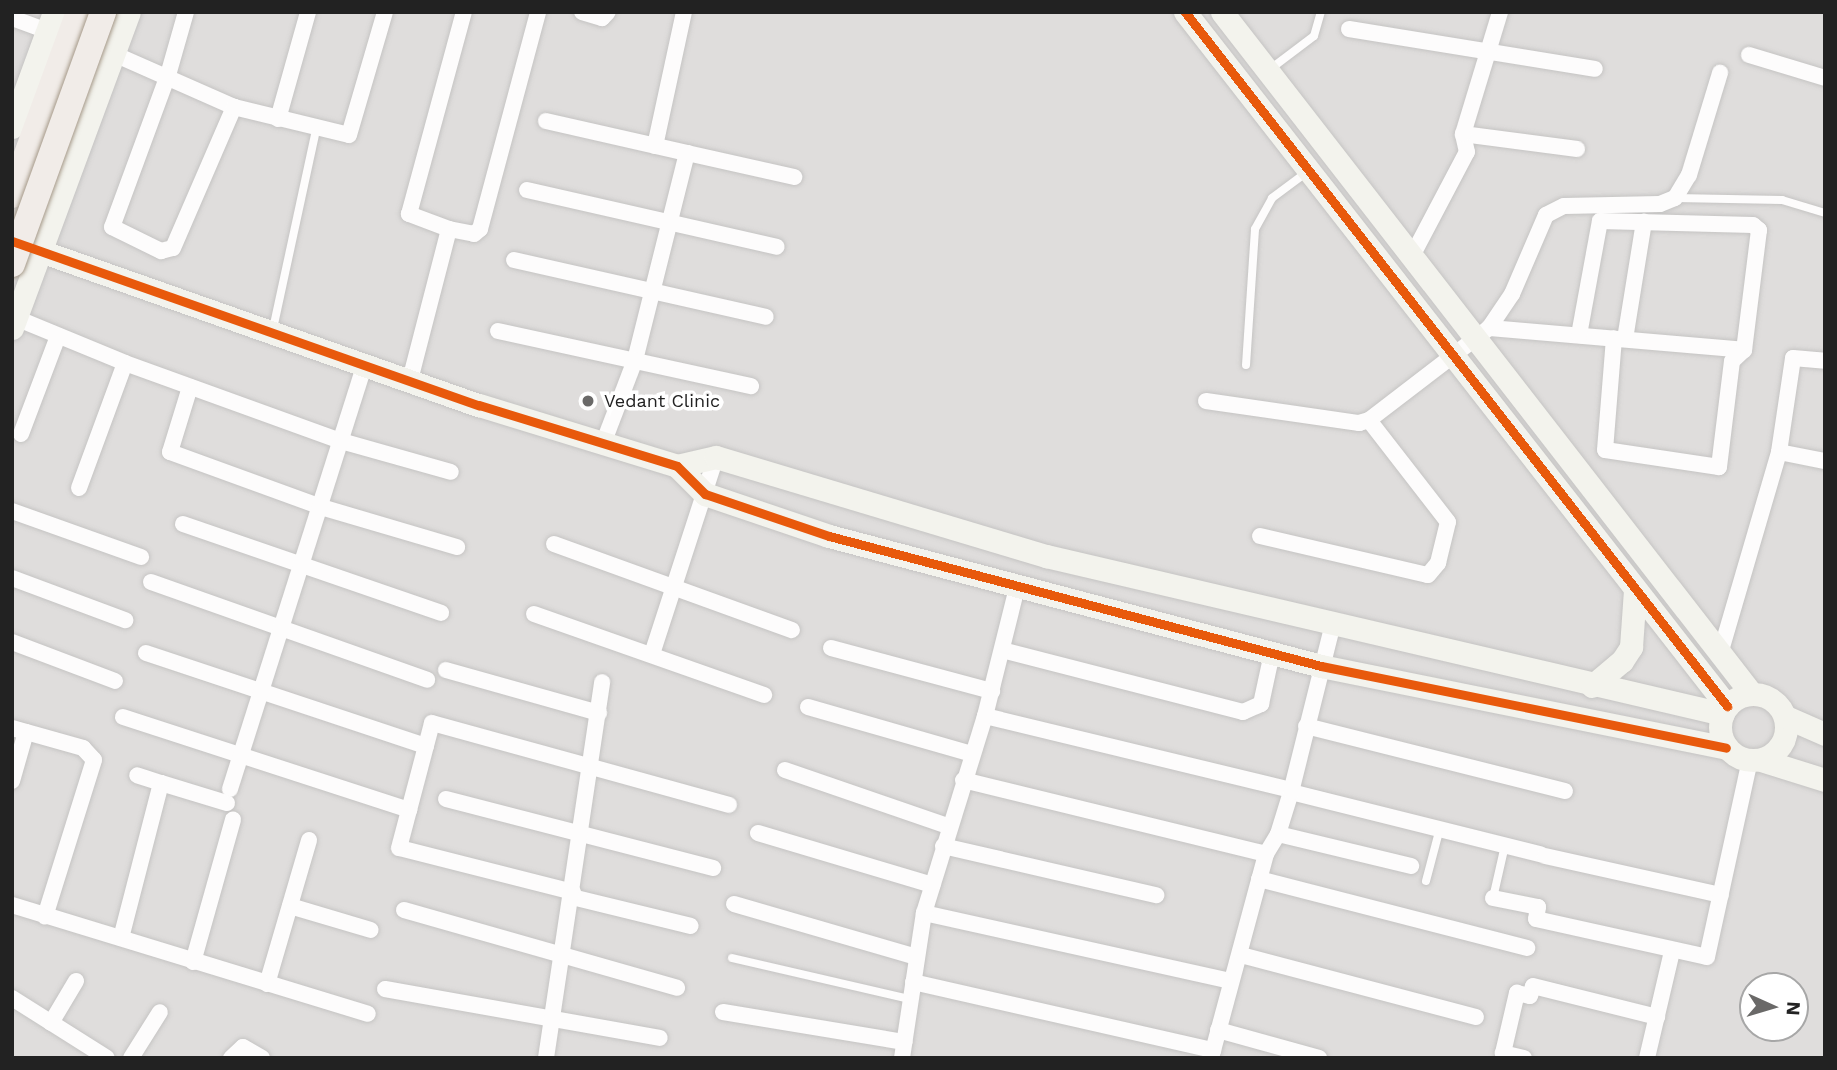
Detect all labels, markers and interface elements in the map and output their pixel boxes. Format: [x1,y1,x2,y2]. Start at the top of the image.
place label: Vedant Clinic [604,390,720,412]
marker: Vedant Clinic [578,391,598,411]
north arrow [1739,972,1809,1042]
text: N [1781,1001,1805,1016]

